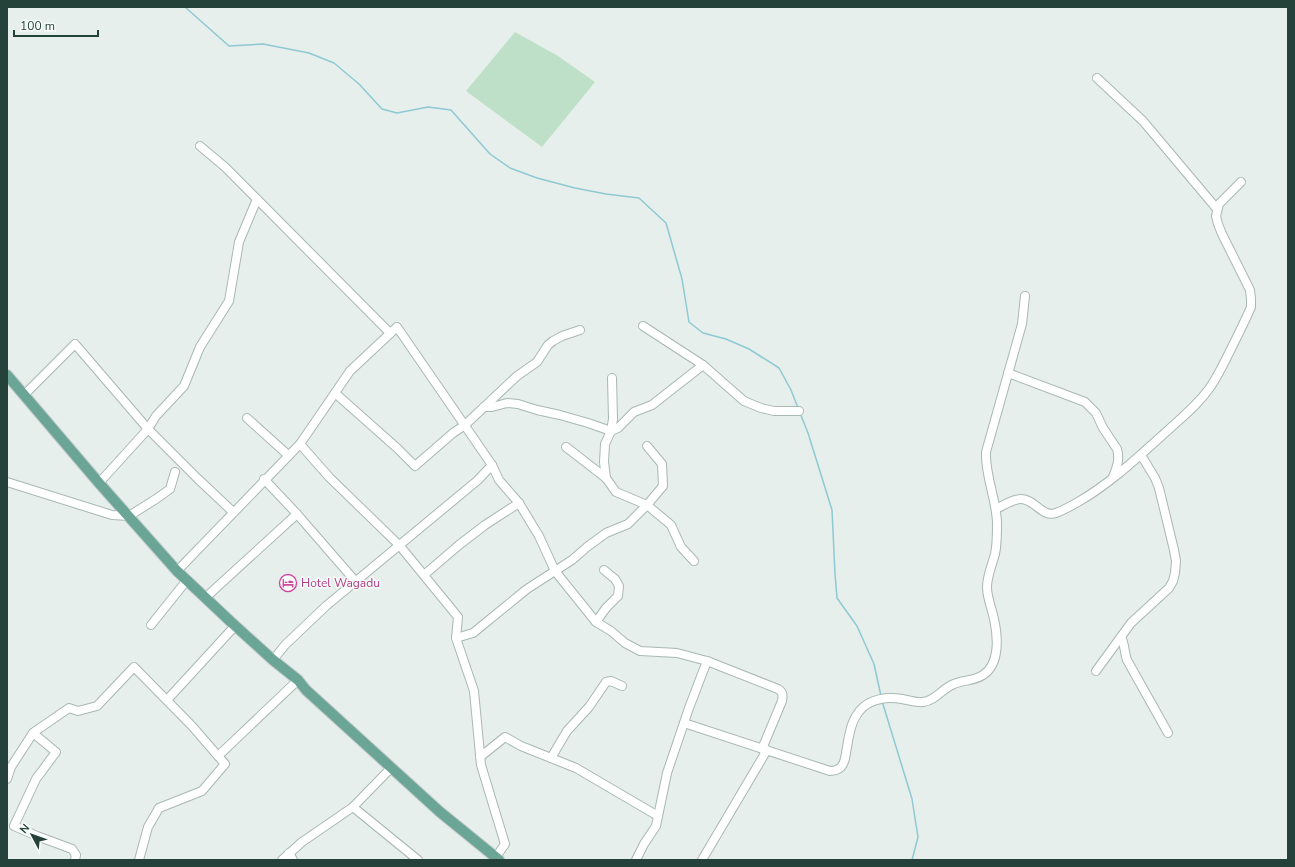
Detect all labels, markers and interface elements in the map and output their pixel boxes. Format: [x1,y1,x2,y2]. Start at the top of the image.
scale bar [14,12,98,38]
text: 100 m [20,18,55,34]
hotel icon: Hotel Wagadu [278,573,298,593]
place label: Hotel Wagadu [301,575,380,591]
north arrow [12,815,52,855]
text: N [16,821,33,837]

